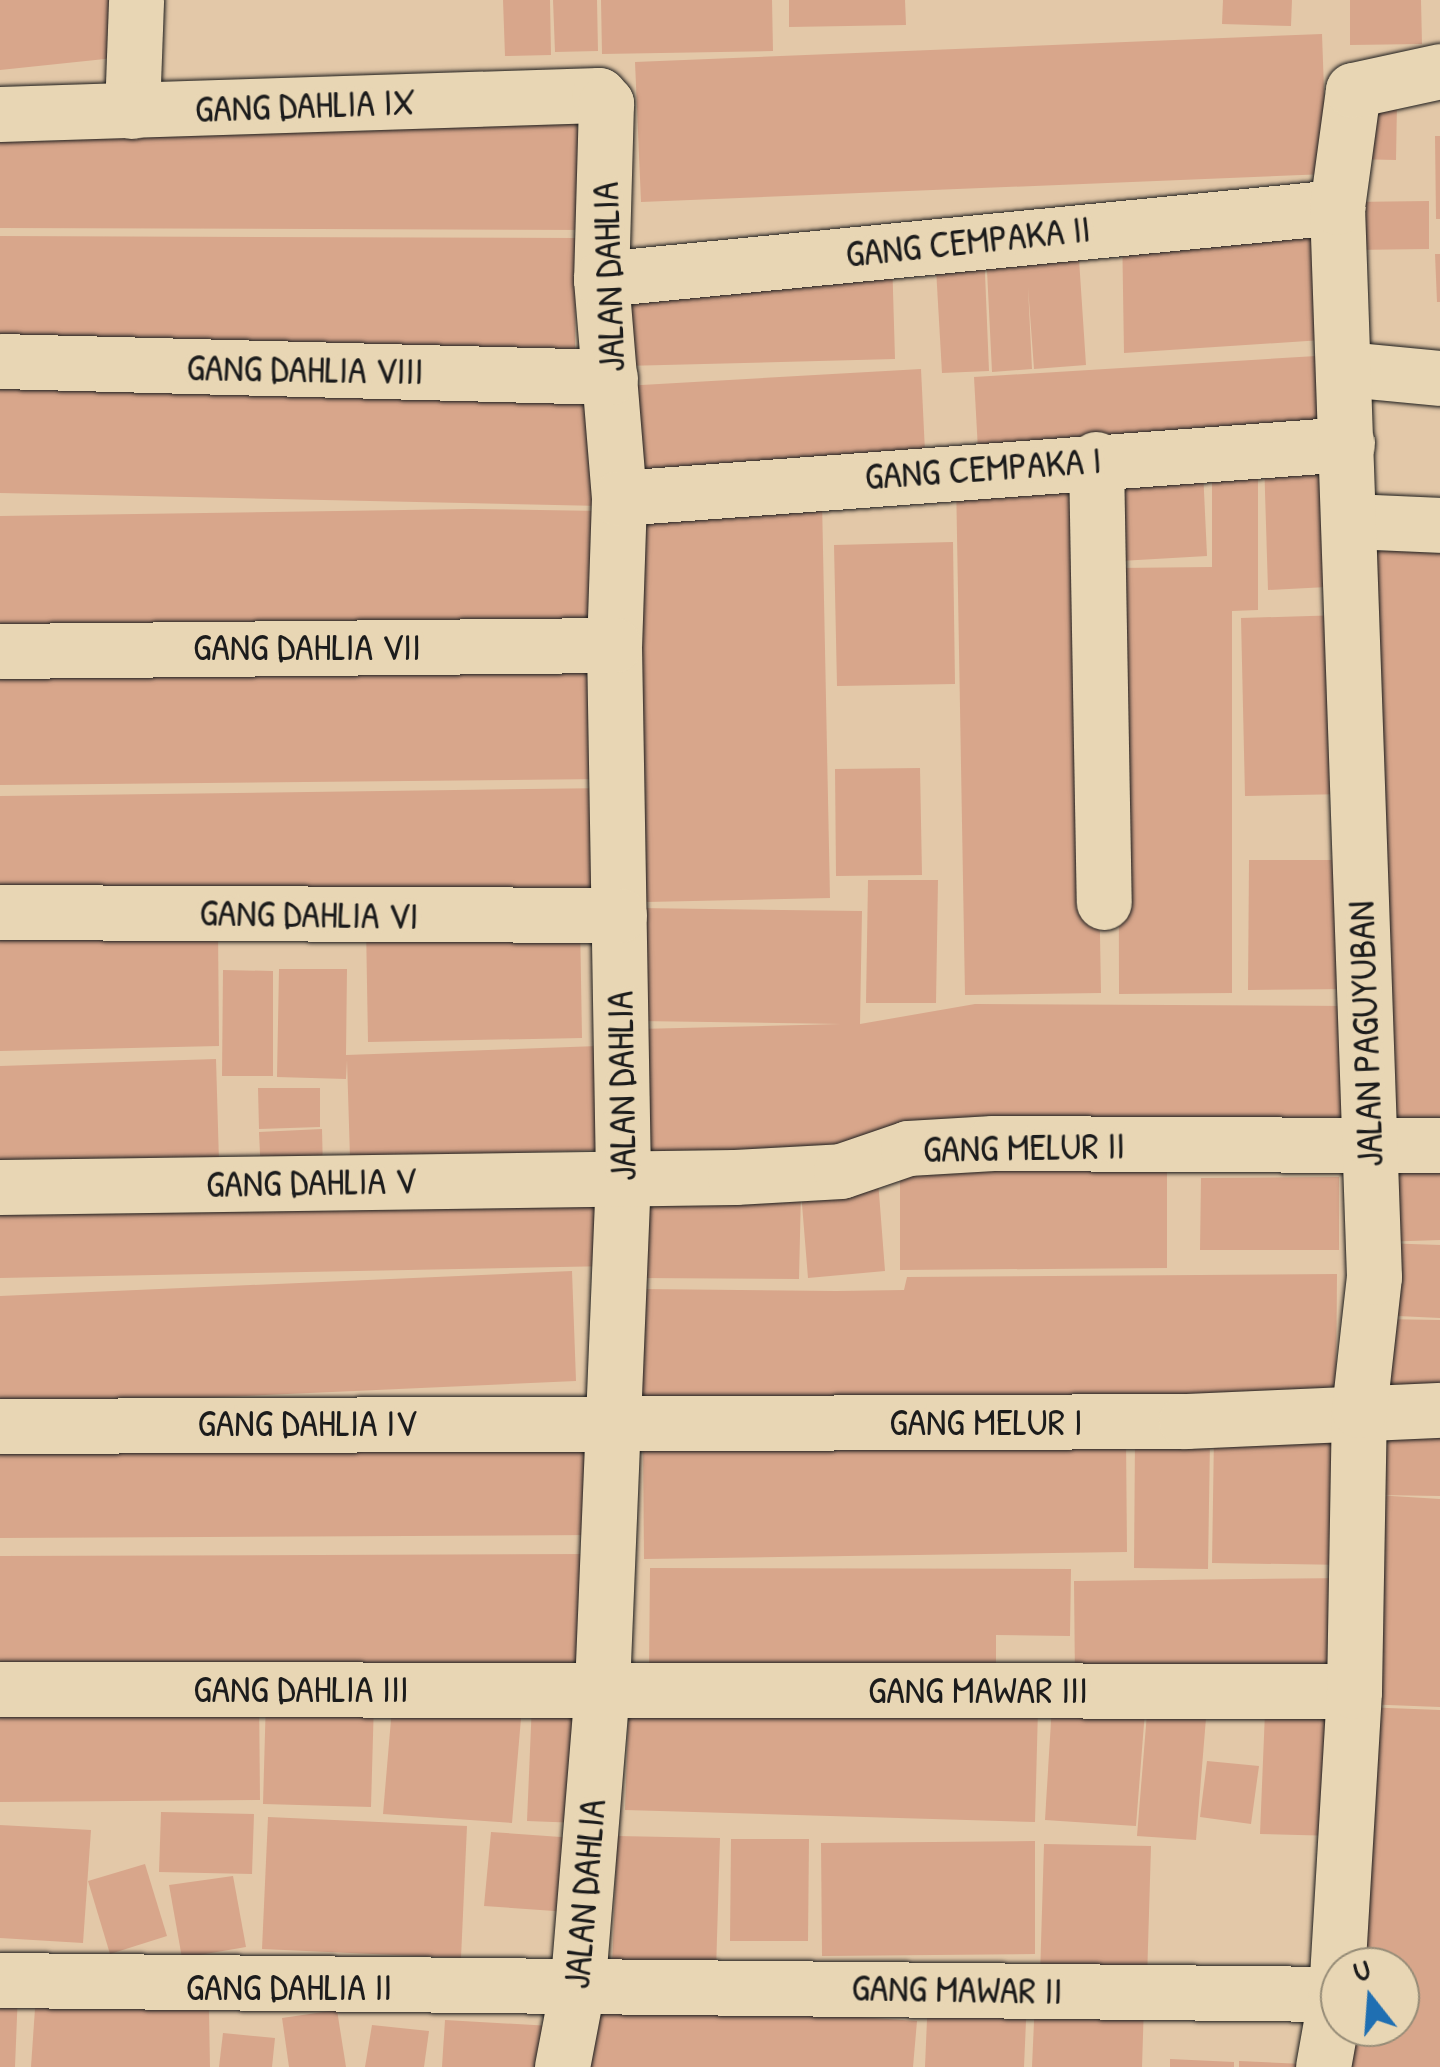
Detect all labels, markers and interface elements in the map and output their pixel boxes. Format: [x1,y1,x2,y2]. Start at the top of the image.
street label: GANG DAHLIA IX [194,78,416,132]
street label: JALAN DAHLIA [582,181,634,373]
street label: GANG CEMPAKA II [843,205,1093,277]
street label: GANG DAHLIA VIII [186,344,424,394]
street label: GANG CEMPAKA I [863,437,1103,499]
street label: GANG DAHLIA VII [193,624,421,670]
street label: GANG DAHLIA VI [199,889,419,939]
street label: JALAN PAGUYUBAN [1338,900,1392,1168]
street label: JALAN DAHLIA [597,991,645,1181]
street label: GANG MELUR II [922,1122,1126,1172]
street label: GANG DAHLIA V [206,1157,416,1207]
street label: GANG MELUR I [889,1399,1083,1445]
street label: GANG DAHLIA IV [198,1400,416,1446]
street label: GANG DAHLIA III [193,1666,409,1712]
street label: GANG MAWAR III [868,1667,1088,1713]
street label: JALAN DAHLIA [553,1797,615,1991]
north arrow [1320,1947,1420,2047]
text: U [1349,1950,1375,1991]
street label: GANG DAHLIA II [186,1964,392,2010]
street label: GANG MAWAR II [851,1964,1063,2014]

